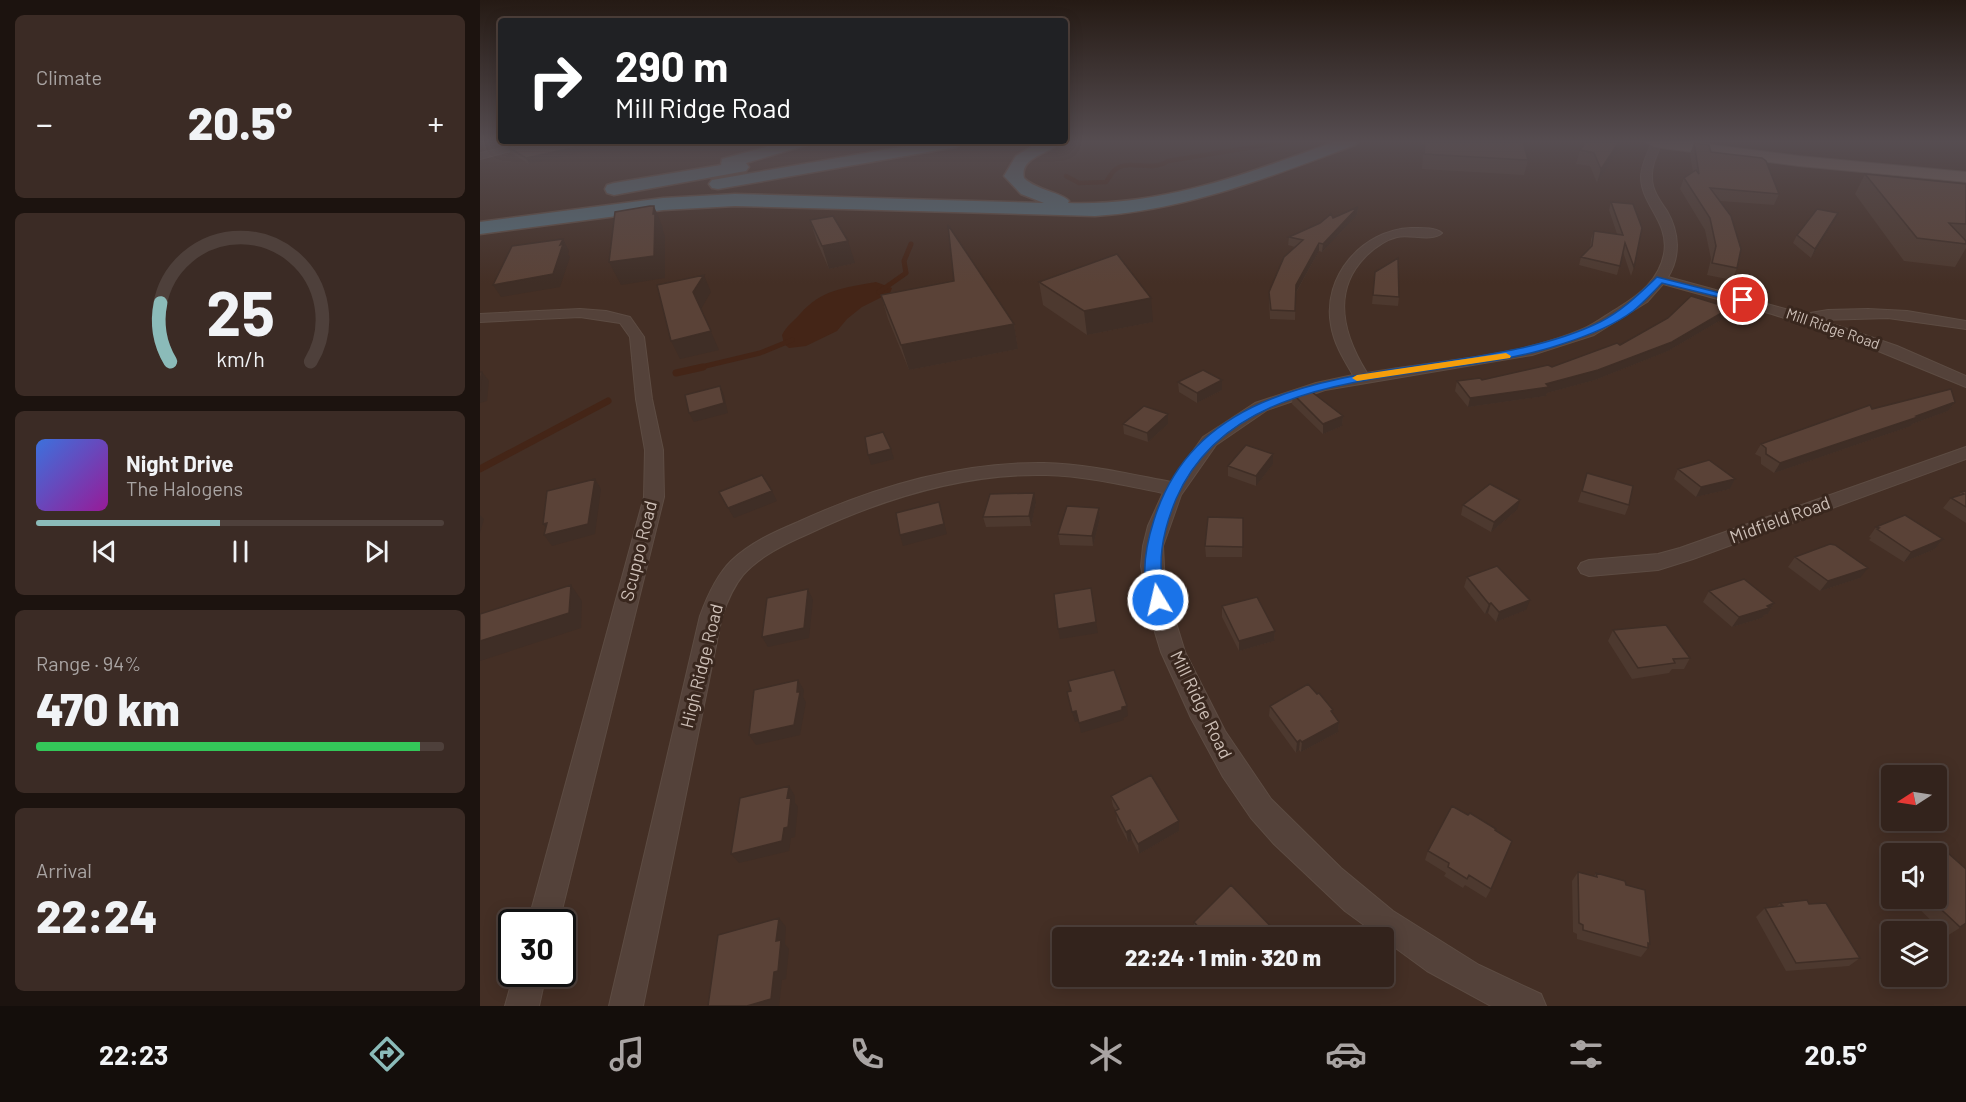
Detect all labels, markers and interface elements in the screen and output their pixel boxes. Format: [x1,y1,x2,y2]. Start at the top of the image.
text: 290 m [615,40,728,90]
icon: right [516,42,594,120]
text: Climate [36,65,102,89]
text: Mill Ridge Road [615,91,791,123]
text: 20.5° [188,95,292,149]
text: − [36,103,53,143]
text: + [428,103,444,143]
text: 25 [206,274,274,348]
pin [1717,274,1768,325]
icon: arrive [1726,283,1759,316]
street label: Mill Ridge Road [1784,304,1883,352]
text: km/h [216,346,264,371]
text: Night Drive [126,450,234,476]
text: The Halogens [126,476,243,500]
street label: Midfield Road [1726,491,1833,547]
street label: Scuppo Road [615,498,661,603]
icon: previous [88,535,121,568]
icon: pause [224,535,257,568]
icon: next [360,535,393,568]
position arrow [1126,568,1190,632]
street label: High Ridge Road [675,601,727,730]
street label: Mill Ridge Road [1166,647,1238,762]
text: Range · 94% [36,651,141,675]
text: 470 km [36,681,180,735]
north arrow [1881,765,1947,831]
map controls [1881,765,1947,987]
button: sound [1881,843,1947,909]
text: Arrival [36,858,92,882]
text: 22:24 [36,888,158,942]
speed limit sign: 30 [498,909,576,987]
button: layers [1881,921,1947,987]
text: 22:24 · 1 min · 320 m [1125,944,1321,970]
icon: directions [366,1033,408,1075]
icon: music [606,1033,648,1075]
icon: phone [846,1033,888,1075]
icon: climate [1085,1033,1127,1075]
icon: car [1325,1033,1367,1075]
icon: filters [1565,1033,1607,1075]
text: 22:23 [99,1038,168,1070]
text: 20.5° [1805,1038,1867,1070]

